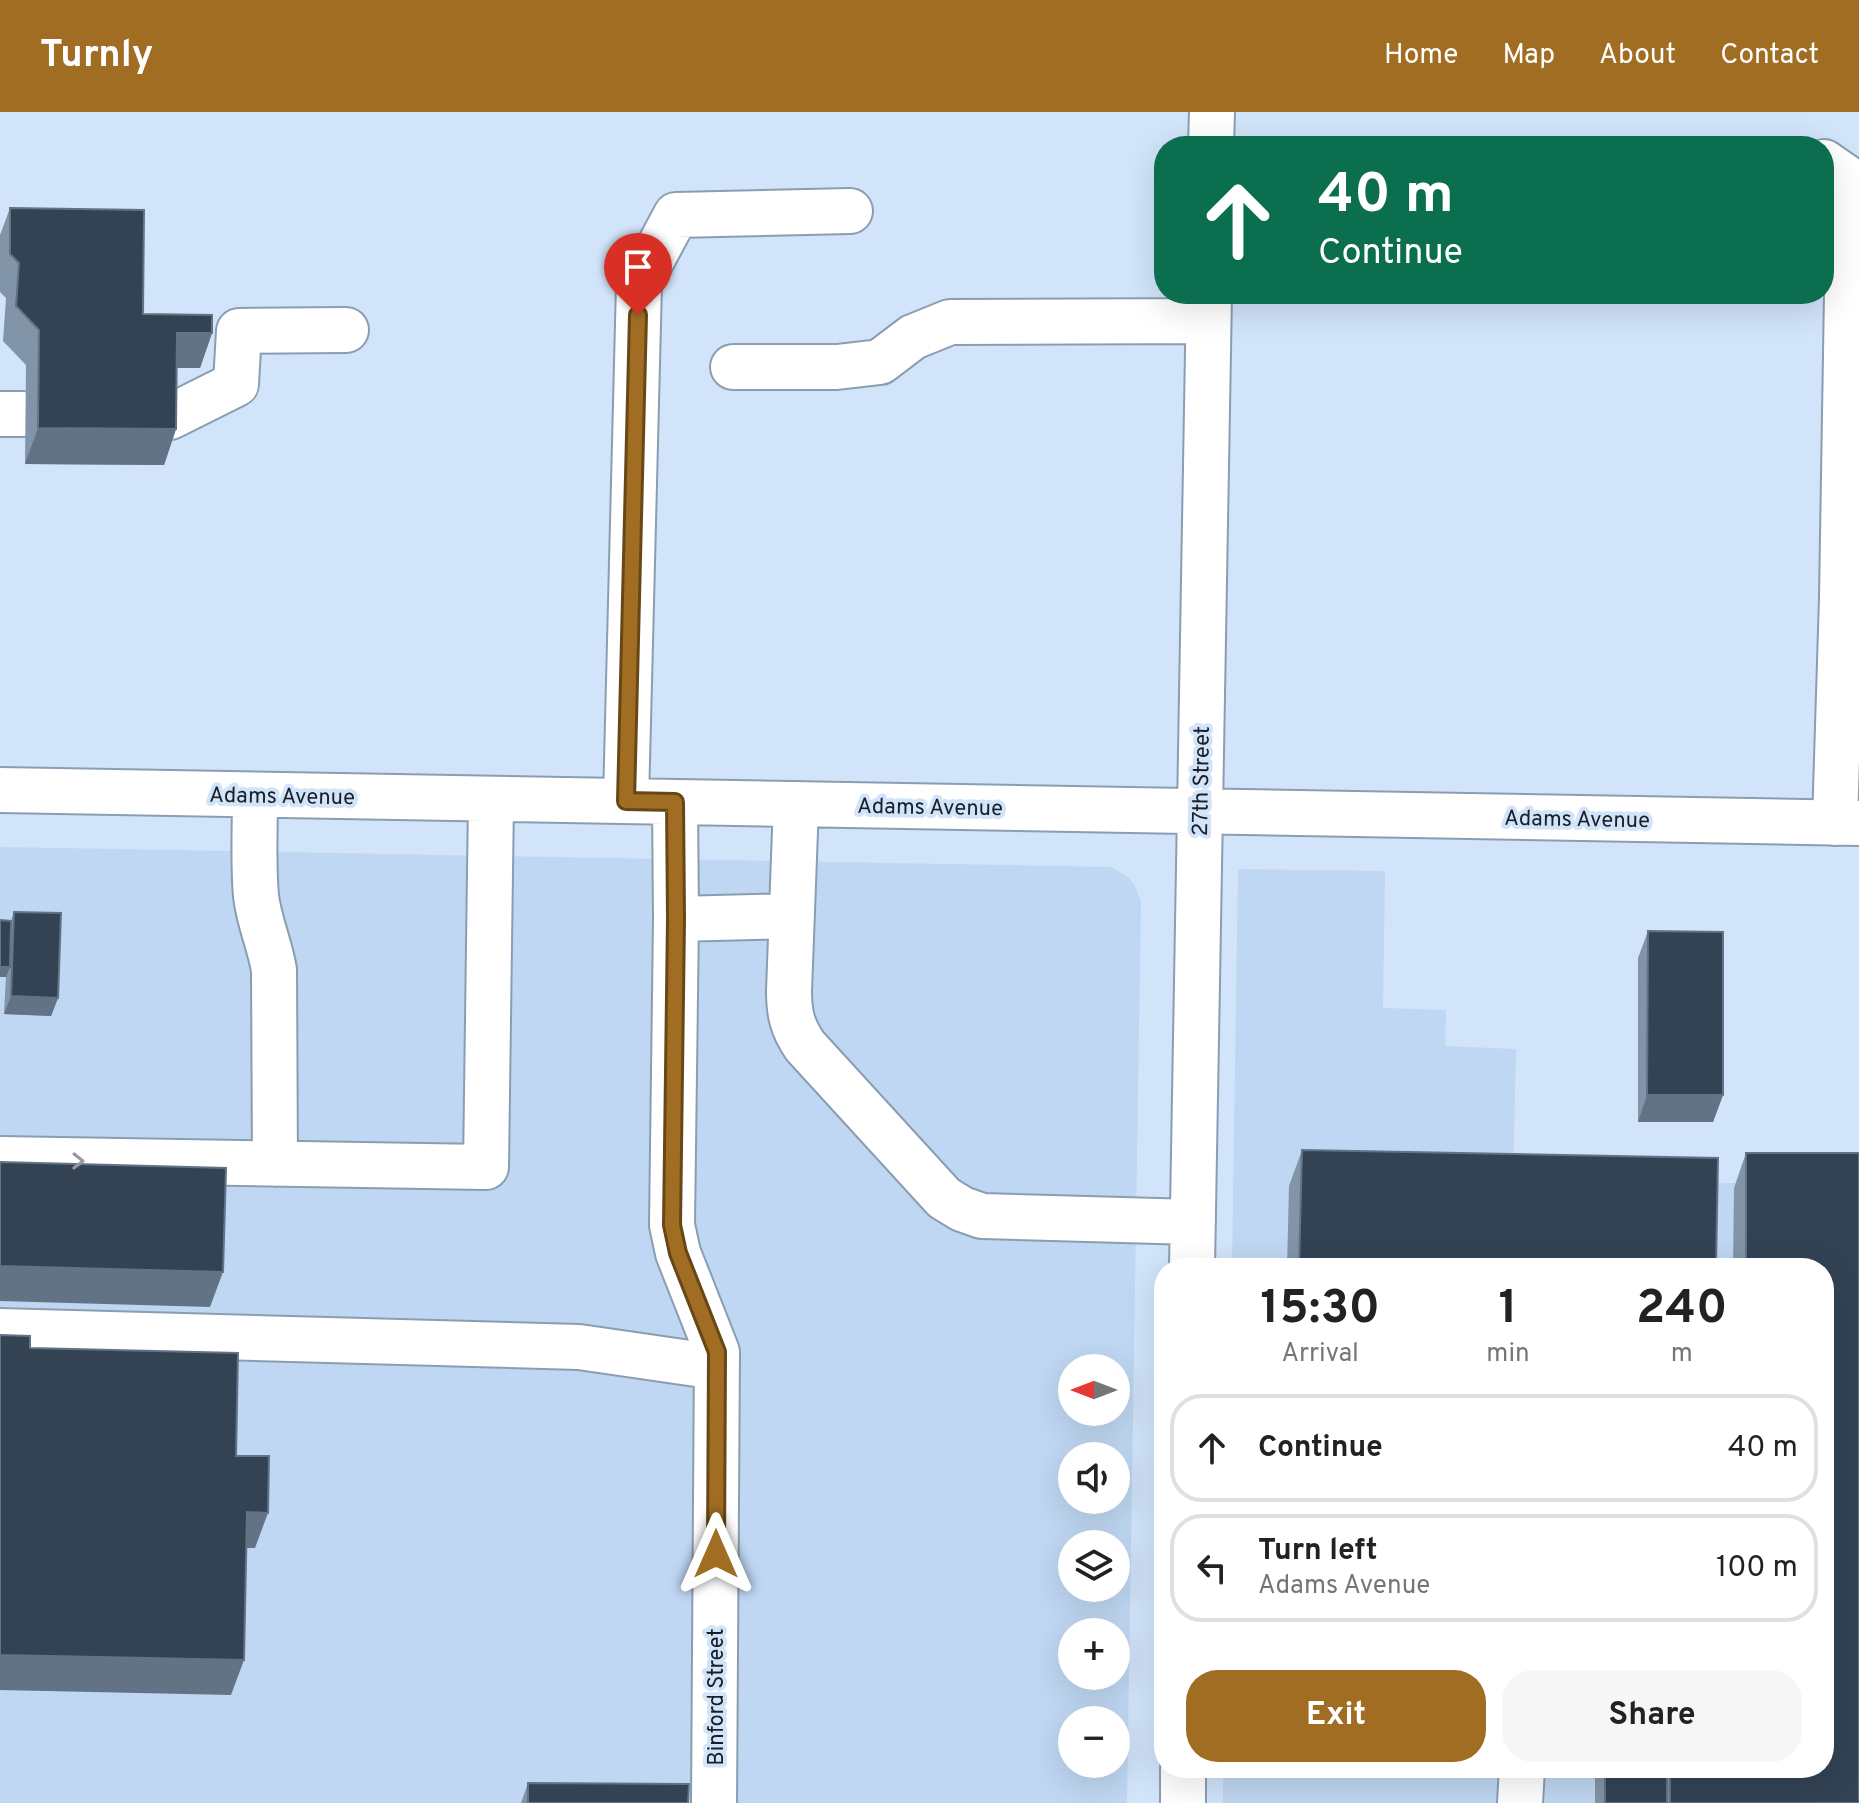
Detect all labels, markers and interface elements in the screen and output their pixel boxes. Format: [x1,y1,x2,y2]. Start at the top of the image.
text: Turnly [40,32,153,81]
text: Home [1384,38,1458,74]
text: Map [1502,38,1555,74]
text: About [1599,38,1676,74]
text: Contact [1720,38,1819,74]
text: 40 m [1318,162,1454,232]
icon: ahead [1186,168,1290,272]
text: Continue [1318,231,1463,277]
pin [604,233,672,315]
icon: arrive [616,245,660,289]
street label: 27th Street [1188,726,1217,836]
street label: Adams Avenue [209,783,355,812]
street label: Adams Avenue [857,794,1003,823]
street label: Adams Avenue [1504,806,1650,835]
one-way arrow [72,1152,85,1169]
text: 15:30 [1260,1280,1380,1340]
text: 1 [1498,1280,1518,1340]
text: 240 [1636,1280,1728,1340]
text: Arrival [1281,1338,1359,1371]
text: min [1486,1338,1530,1371]
text: m [1671,1338,1693,1371]
north arrow [1058,1354,1130,1426]
map controls [1058,1354,1130,1778]
icon: ahead [1190,1426,1234,1470]
text: Continue [1258,1430,1383,1467]
text: 40 m [1728,1430,1798,1467]
button: sound [1058,1442,1130,1514]
position arrow [674,1512,758,1596]
button: layers [1058,1530,1130,1602]
text: Turn left [1258,1533,1378,1570]
icon: left [1190,1546,1234,1590]
text: 100 m [1716,1550,1798,1587]
text: Adams Avenue [1258,1570,1430,1603]
button: + [1058,1618,1130,1690]
street label: Binford Street [704,1628,731,1766]
button: Exit [1186,1670,1486,1762]
button: Share [1502,1670,1802,1762]
button: − [1058,1706,1130,1778]

